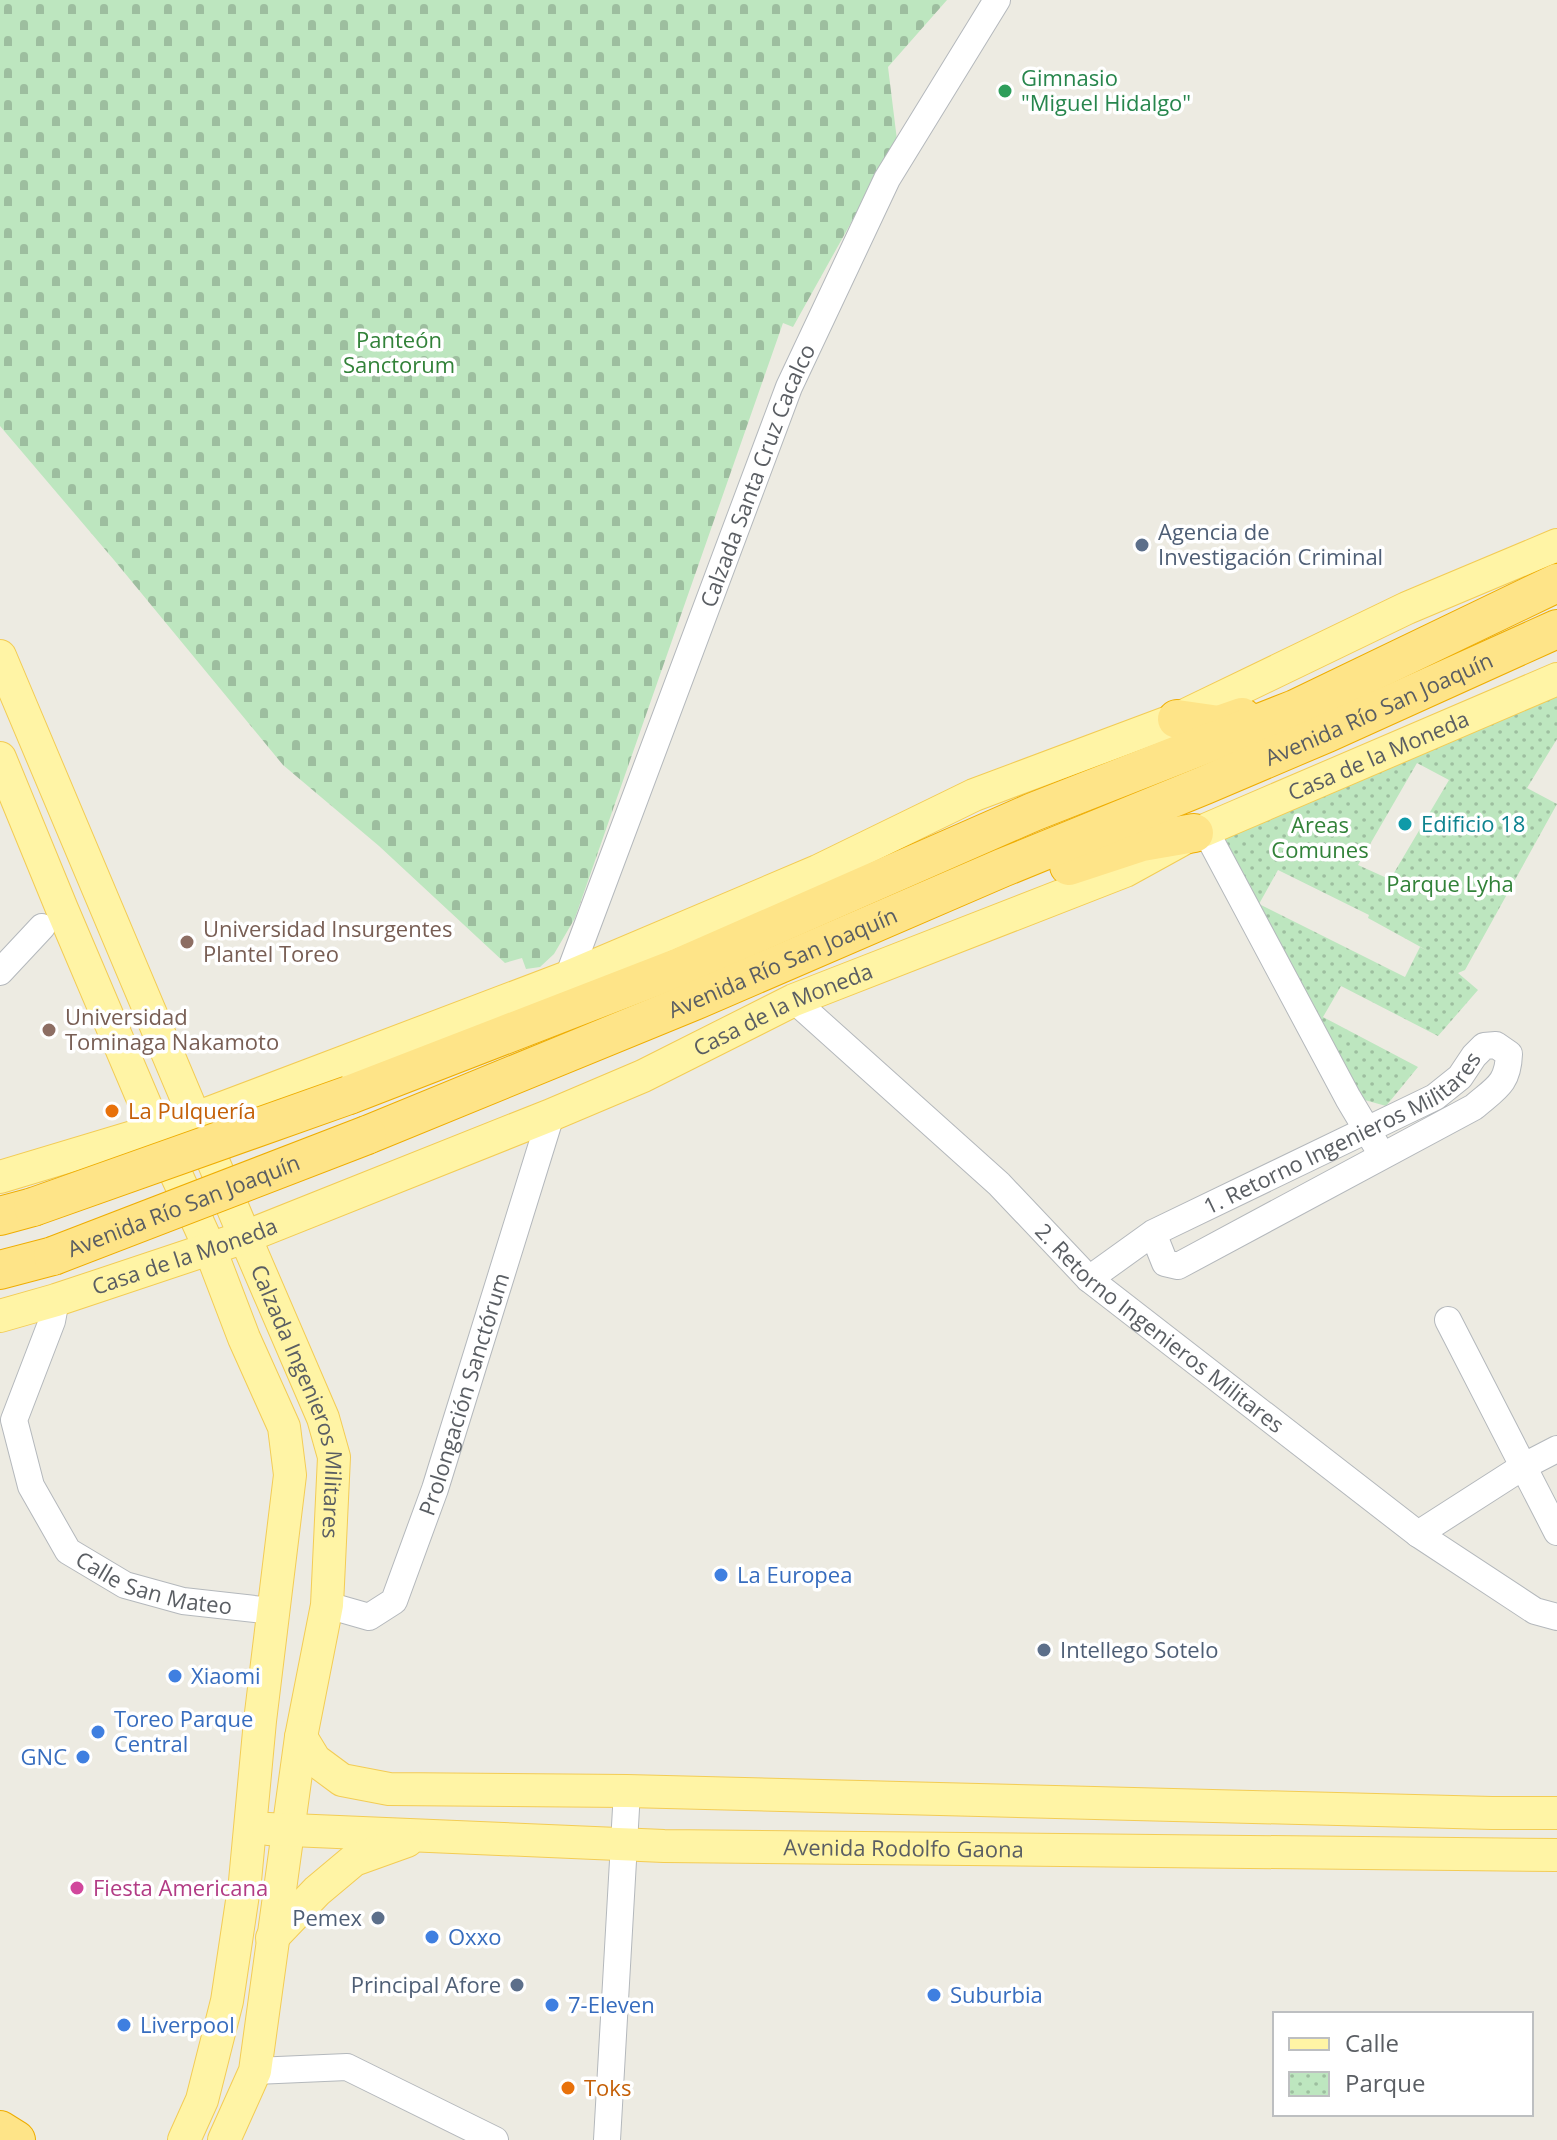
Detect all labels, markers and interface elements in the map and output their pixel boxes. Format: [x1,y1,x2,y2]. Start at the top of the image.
place label: Gimnasio "Miguel Hidalgo" [1021,62,1191,117]
marker: Gimnasio "Miguel Hidalgo" [996,82,1014,100]
park label: Panteón Sanctorum [343,324,455,379]
street label: Calzada Santa Cruz Cacalco [692,339,821,611]
place label: Agencia de Investigación Criminal [1158,516,1383,571]
marker: Agencia de Investigación Criminal [1133,536,1151,554]
street label: Avenida Río San Joaquín [1260,644,1497,772]
street label: Casa de la Moneda [1283,703,1473,807]
place label: Edificio 18 [1421,808,1525,838]
park label: Areas Comunes [1271,809,1369,864]
marker: Edificio 18 [1396,815,1414,833]
park label: Parque Lyha [1386,868,1514,898]
street label: Avenida Río San Joaquín [663,899,902,1024]
place label: Universidad Insurgentes Plantel Toreo [203,913,452,968]
marker: Universidad Insurgentes Plantel Toreo [178,933,196,951]
street label: Casa de la Moneda [688,955,877,1062]
place label: Universidad Tominaga Nakamoto [65,1001,279,1056]
marker: Universidad Tominaga Nakamoto [40,1021,58,1039]
street label: 1. Retorno Ingenieros Militares [1198,1045,1487,1221]
place label: La Pulquería [128,1095,256,1125]
marker: La Pulquería [103,1102,121,1120]
street label: Avenida Río San Joaquín [63,1146,304,1263]
street label: Casa de la Moneda [88,1210,281,1301]
street label: 2. Retorno Ingenieros Militares [1030,1216,1291,1439]
street label: Calzada Ingenieros Militares [245,1260,350,1539]
street label: Prolongación Sanctórum [411,1269,515,1519]
street label: Calle San Mateo [71,1543,234,1620]
place label: La Europea [737,1559,852,1589]
marker: La Europea [712,1566,730,1584]
place label: Intellego Sotelo [1060,1634,1218,1664]
marker: Intellego Sotelo [1035,1641,1053,1659]
place label: Xiaomi [191,1660,261,1690]
marker: Xiaomi [166,1667,184,1685]
place label: Toreo Parque Central [114,1703,253,1758]
marker: Toreo Parque Central [89,1723,107,1741]
place label: GNC [21,1741,67,1771]
marker: GNC [74,1748,92,1766]
street label: Avenida Rodolfo Gaona [783,1831,1024,1864]
place label: Fiesta Americana [93,1872,268,1902]
marker: Fiesta Americana [68,1879,86,1897]
place label: Pemex [292,1902,362,1932]
marker: Pemex [369,1909,387,1927]
place label: Oxxo [448,1921,501,1951]
marker: Oxxo [423,1928,441,1946]
place label: Principal Afore [351,1969,501,1999]
marker: Principal Afore [508,1976,526,1994]
place label: Suburbia [950,1979,1043,2009]
marker: Suburbia [925,1986,943,2004]
place label: 7-Eleven [568,1989,655,2019]
marker: 7-Eleven [543,1996,561,2014]
place label: Liverpool [140,2009,235,2039]
legend [1273,2012,1533,2116]
marker: Liverpool [115,2016,133,2034]
text: Calle [1345,2026,1399,2059]
text: Parque [1345,2066,1425,2099]
place label: Toks [584,2072,631,2102]
marker: Toks [559,2079,577,2097]

